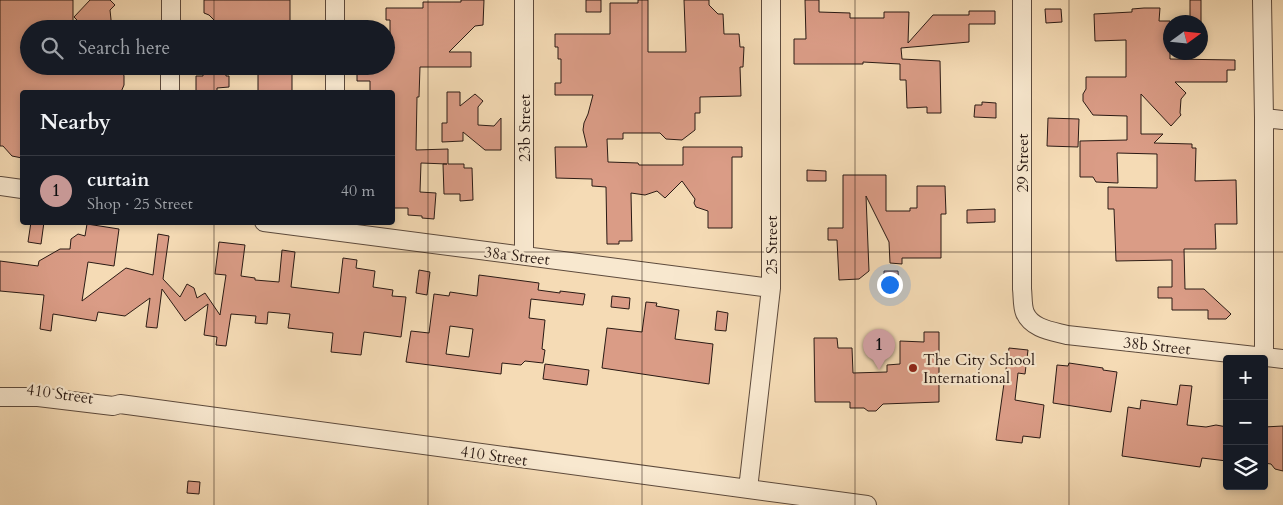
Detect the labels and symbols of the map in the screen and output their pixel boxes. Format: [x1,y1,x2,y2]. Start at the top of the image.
north arrow [1163,15,1208,60]
street label: 23b Street [514,94,536,162]
street label: 29 Street [1012,133,1034,193]
street label: 25 Street [761,215,783,275]
street label: 38a Street [483,241,551,271]
your location [877,272,903,298]
pin: 1 [863,329,895,370]
street label: 38b Street [1122,332,1192,360]
place label: The City School International [923,349,1035,389]
marker: The City School International [907,362,919,374]
street label: 410 Street [25,378,95,410]
street label: 410 Street [459,440,529,472]

